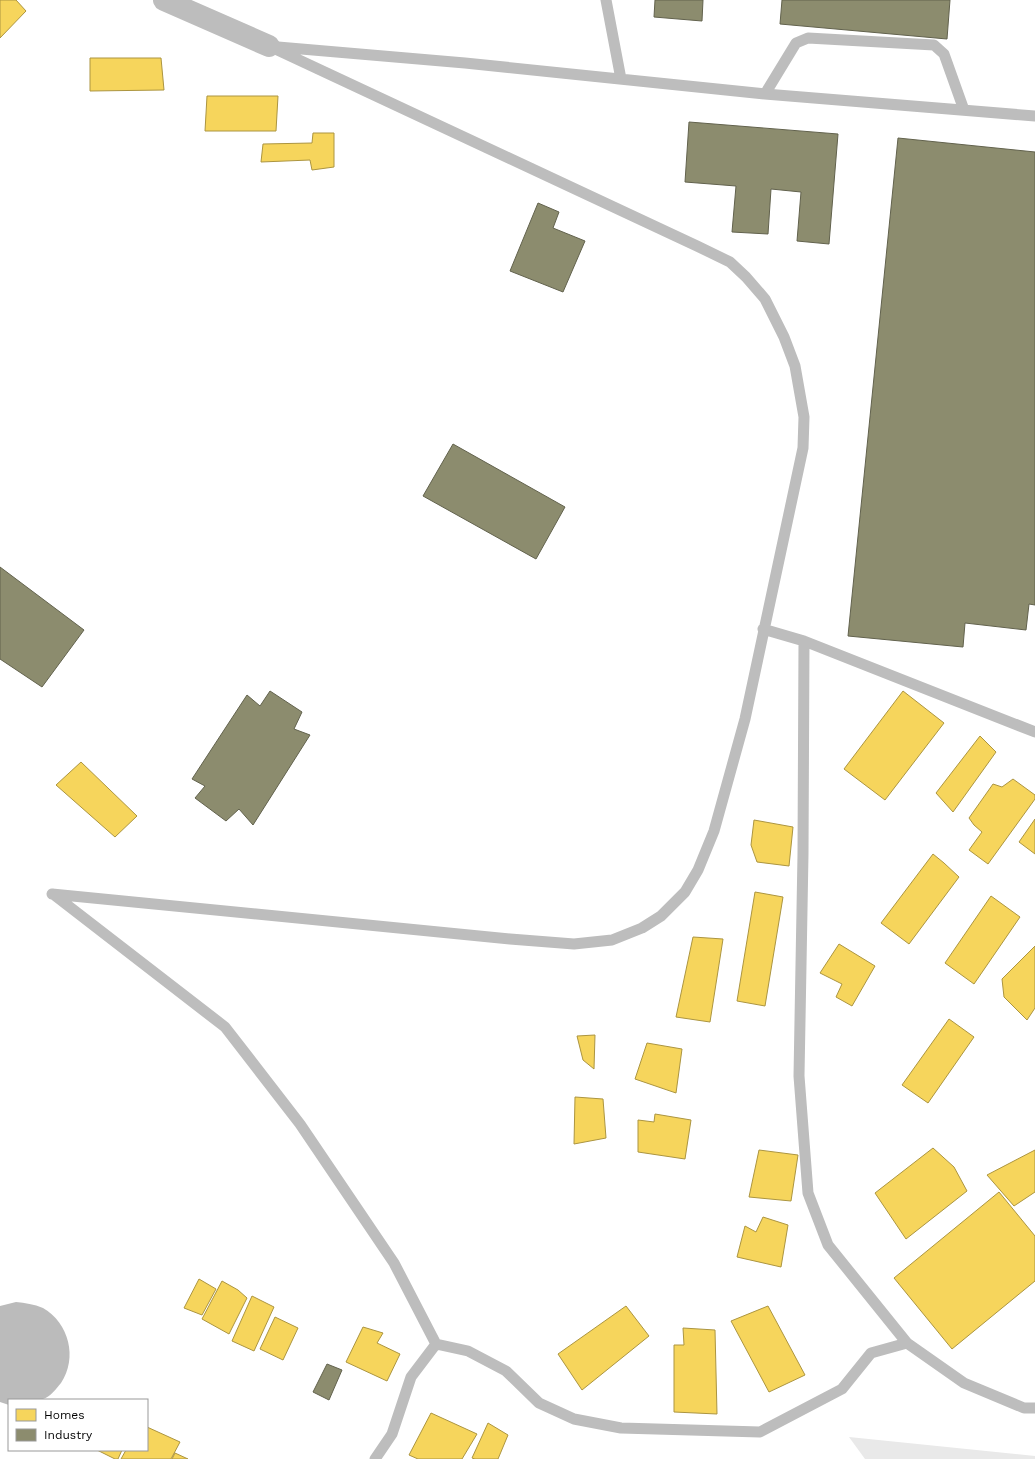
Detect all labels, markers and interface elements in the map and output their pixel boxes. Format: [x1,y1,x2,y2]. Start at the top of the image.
legend [8,1399,148,1451]
text: Homes [44,1408,85,1422]
text: Industry [44,1428,93,1442]

